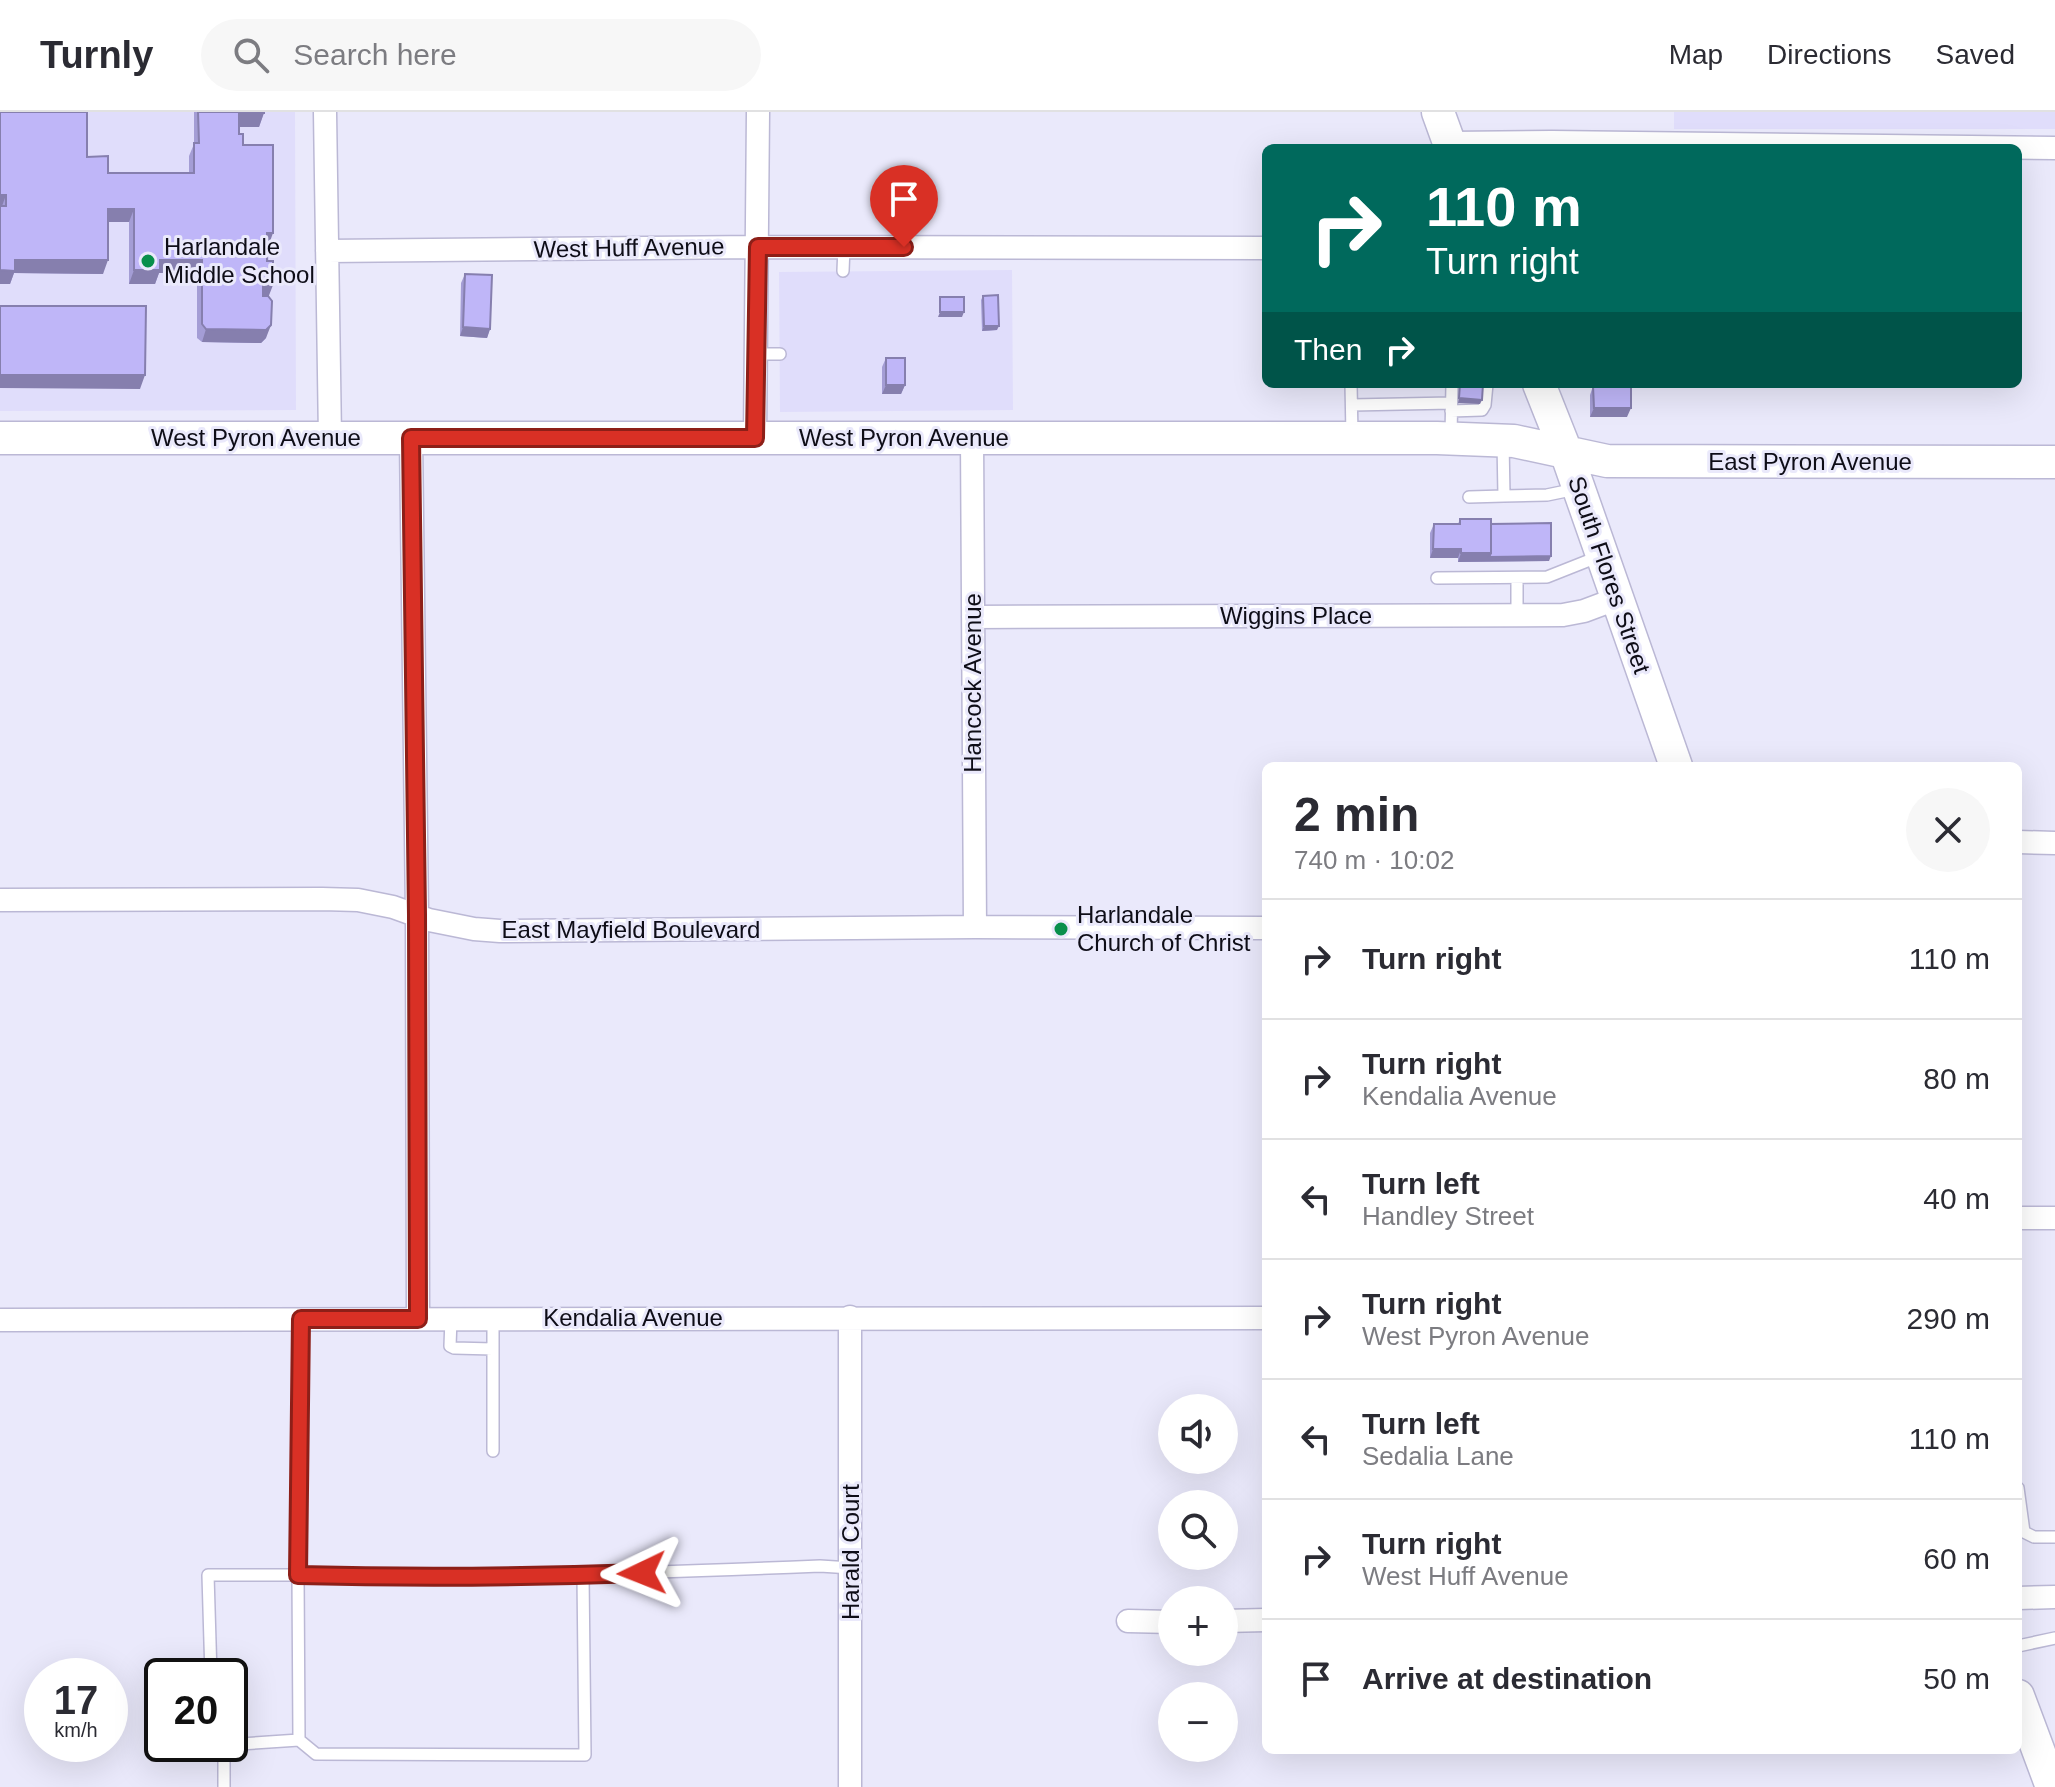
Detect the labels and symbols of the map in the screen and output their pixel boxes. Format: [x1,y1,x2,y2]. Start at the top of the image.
pin [870,165,938,247]
street label: West Huff Avenue [533,232,725,263]
place label: Harlandale Middle School [164,233,315,288]
marker: Harlandale Middle School [139,252,157,270]
street label: West Pyron Avenue [151,424,361,451]
street label: West Pyron Avenue [799,424,1009,451]
street label: East Pyron Avenue [1708,448,1912,475]
street label: South Flores Street [1563,473,1656,677]
street label: Hancock Avenue [959,593,986,773]
street label: Wiggins Place [1220,602,1372,629]
place label: Harlandale Church of Christ [1077,901,1251,956]
street label: East Mayfield Boulevard [502,916,760,943]
marker: Harlandale Church of Christ [1052,920,1070,938]
street label: Kendalia Avenue [543,1304,723,1331]
street label: Harald Court [837,1484,864,1620]
position arrow [600,1531,684,1615]
speed limit sign: 20 [144,1658,248,1762]

